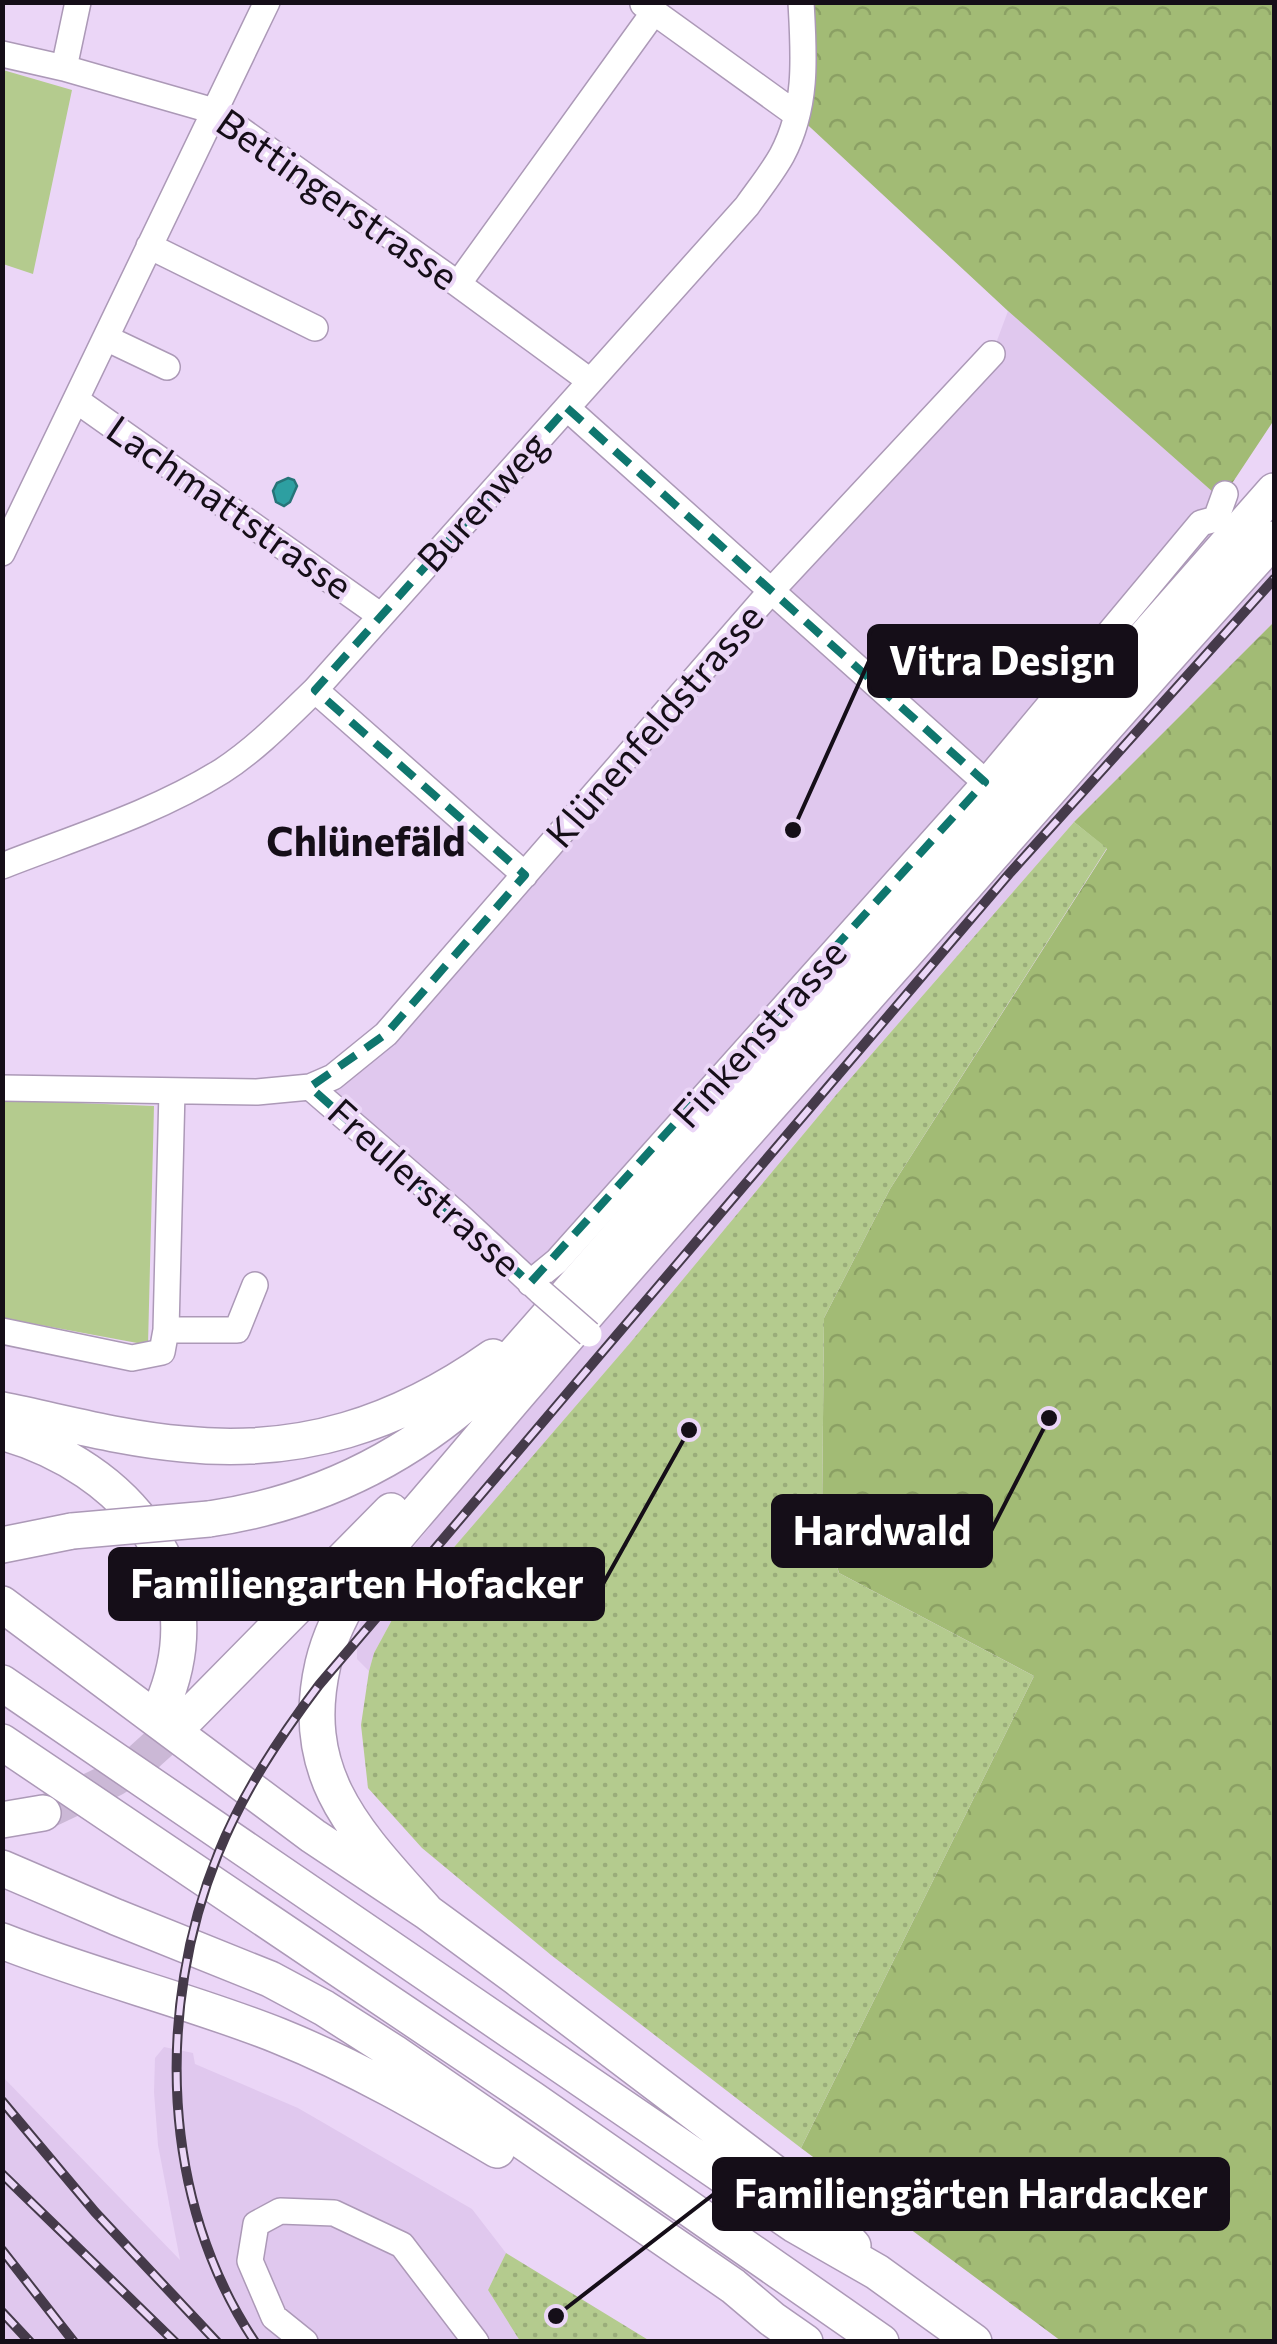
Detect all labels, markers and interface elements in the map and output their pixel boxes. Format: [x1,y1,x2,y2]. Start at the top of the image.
street label: Bettingerstrasse [209,97,468,299]
street label: Lachmattstrasse [99,404,362,608]
street label: Burenweg [406,421,556,580]
street label: Klünenfeldstrasse [534,593,772,856]
callout: Vitra Design [869,626,1136,696]
text: Vitra Design [889,634,1115,683]
district label: Chlünefäld [266,815,466,864]
street label: Finkenstrasse [661,929,855,1136]
street label: Freulerstrasse [320,1087,532,1285]
callout: Hardwald [773,1496,991,1566]
text: Hardwald [793,1504,971,1553]
callout: Familiengarten Hofacker [110,1549,603,1619]
text: Familiengarten Hofacker [130,1557,584,1606]
callout: Familiengärten Hardacker [714,2159,1228,2229]
text: Familiengärten Hardacker [734,2167,1208,2216]

